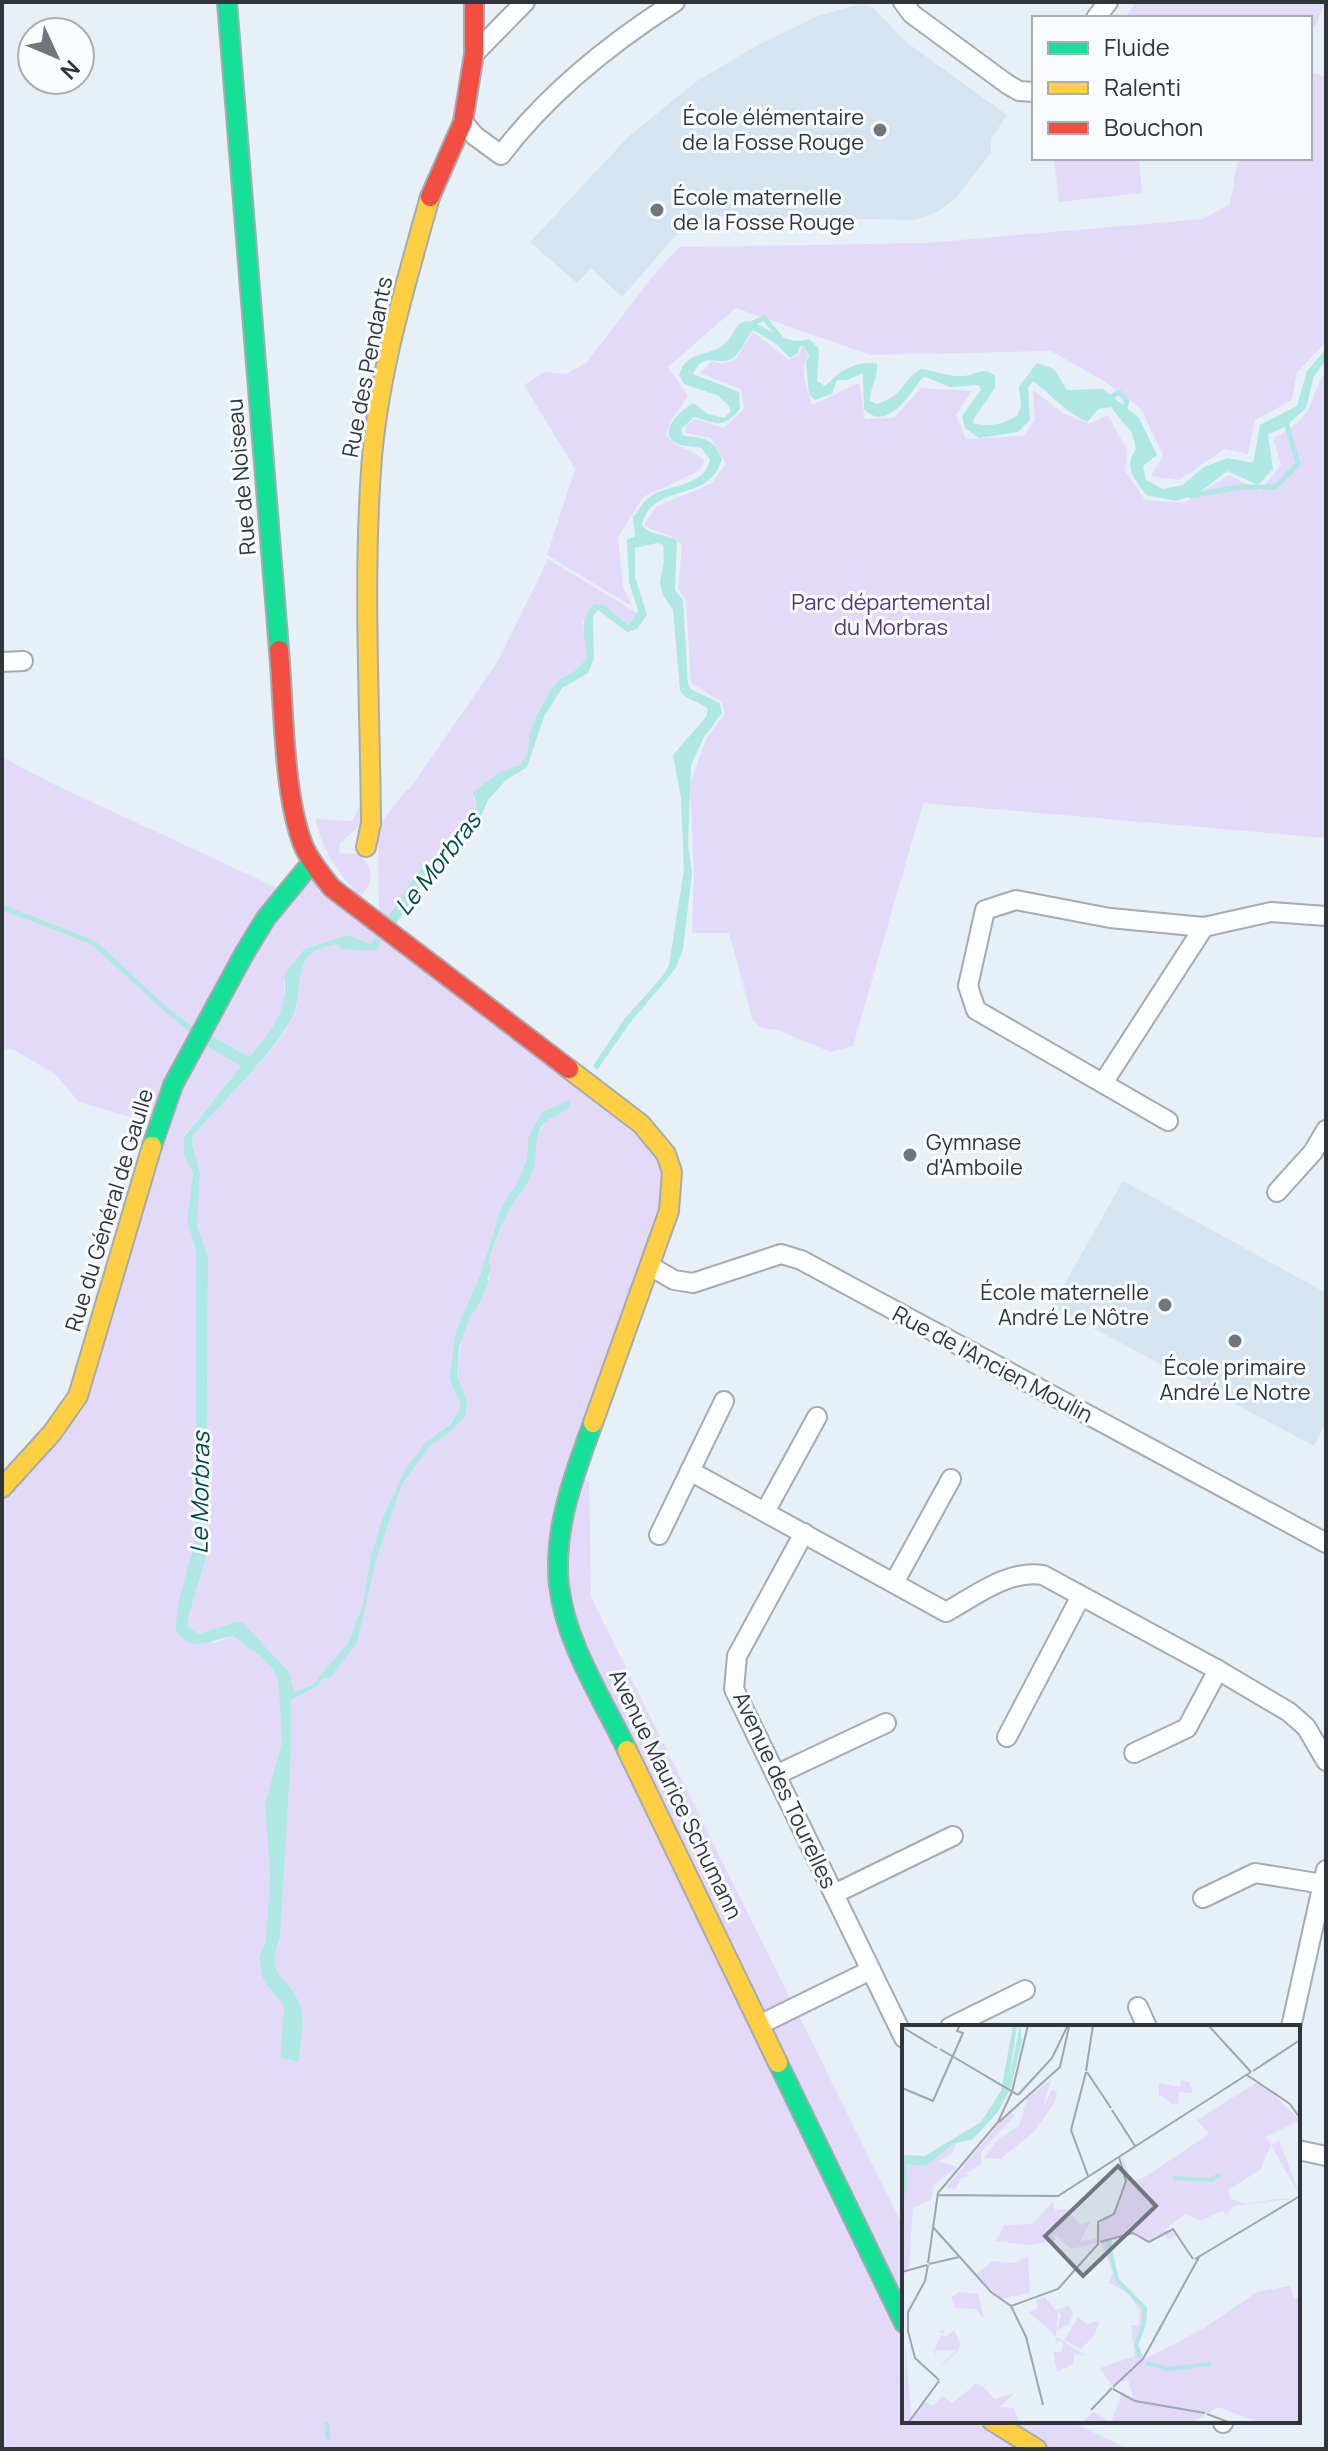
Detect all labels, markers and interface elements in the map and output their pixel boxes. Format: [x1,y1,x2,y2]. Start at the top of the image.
north arrow [16,16,96,96]
legend [1032,16,1312,160]
text: Fluide [1104,30,1170,63]
text: N [54,54,87,86]
text: Ralenti [1104,70,1181,103]
place label: École élémentaire de la Fosse Rouge [682,102,864,157]
text: Bouchon [1104,110,1203,143]
marker: École élémentaire de la Fosse Rouge [871,121,889,139]
place label: École maternelle de la Fosse Rouge [673,182,855,237]
marker: École maternelle de la Fosse Rouge [648,201,666,219]
street label: Rue des Pendants [335,274,399,460]
street label: Rue de Noiseau [219,397,263,557]
park label: Parc départemental du Morbras [791,587,991,642]
water label: Le Morbras [386,803,489,921]
street label: Rue du Général de Gaulle [58,1085,160,1335]
place label: Gymnase d'Amboile [926,1127,1023,1182]
marker: Gymnase d'Amboile [901,1146,919,1164]
place label: École maternelle André Le Nôtre [980,1277,1149,1332]
marker: École maternelle André Le Nôtre [1156,1296,1174,1314]
street label: Rue de l'Ancien Moulin [888,1298,1098,1430]
marker: École primaire André Le Notre [1226,1332,1244,1350]
place label: École primaire André Le Notre [1159,1352,1311,1407]
water label: Le Morbras [181,1429,217,1554]
street label: Avenue Maurice Schumann [602,1664,750,1924]
street label: Avenue des Tourelles [726,1687,844,1893]
inset map [902,2025,1300,2423]

